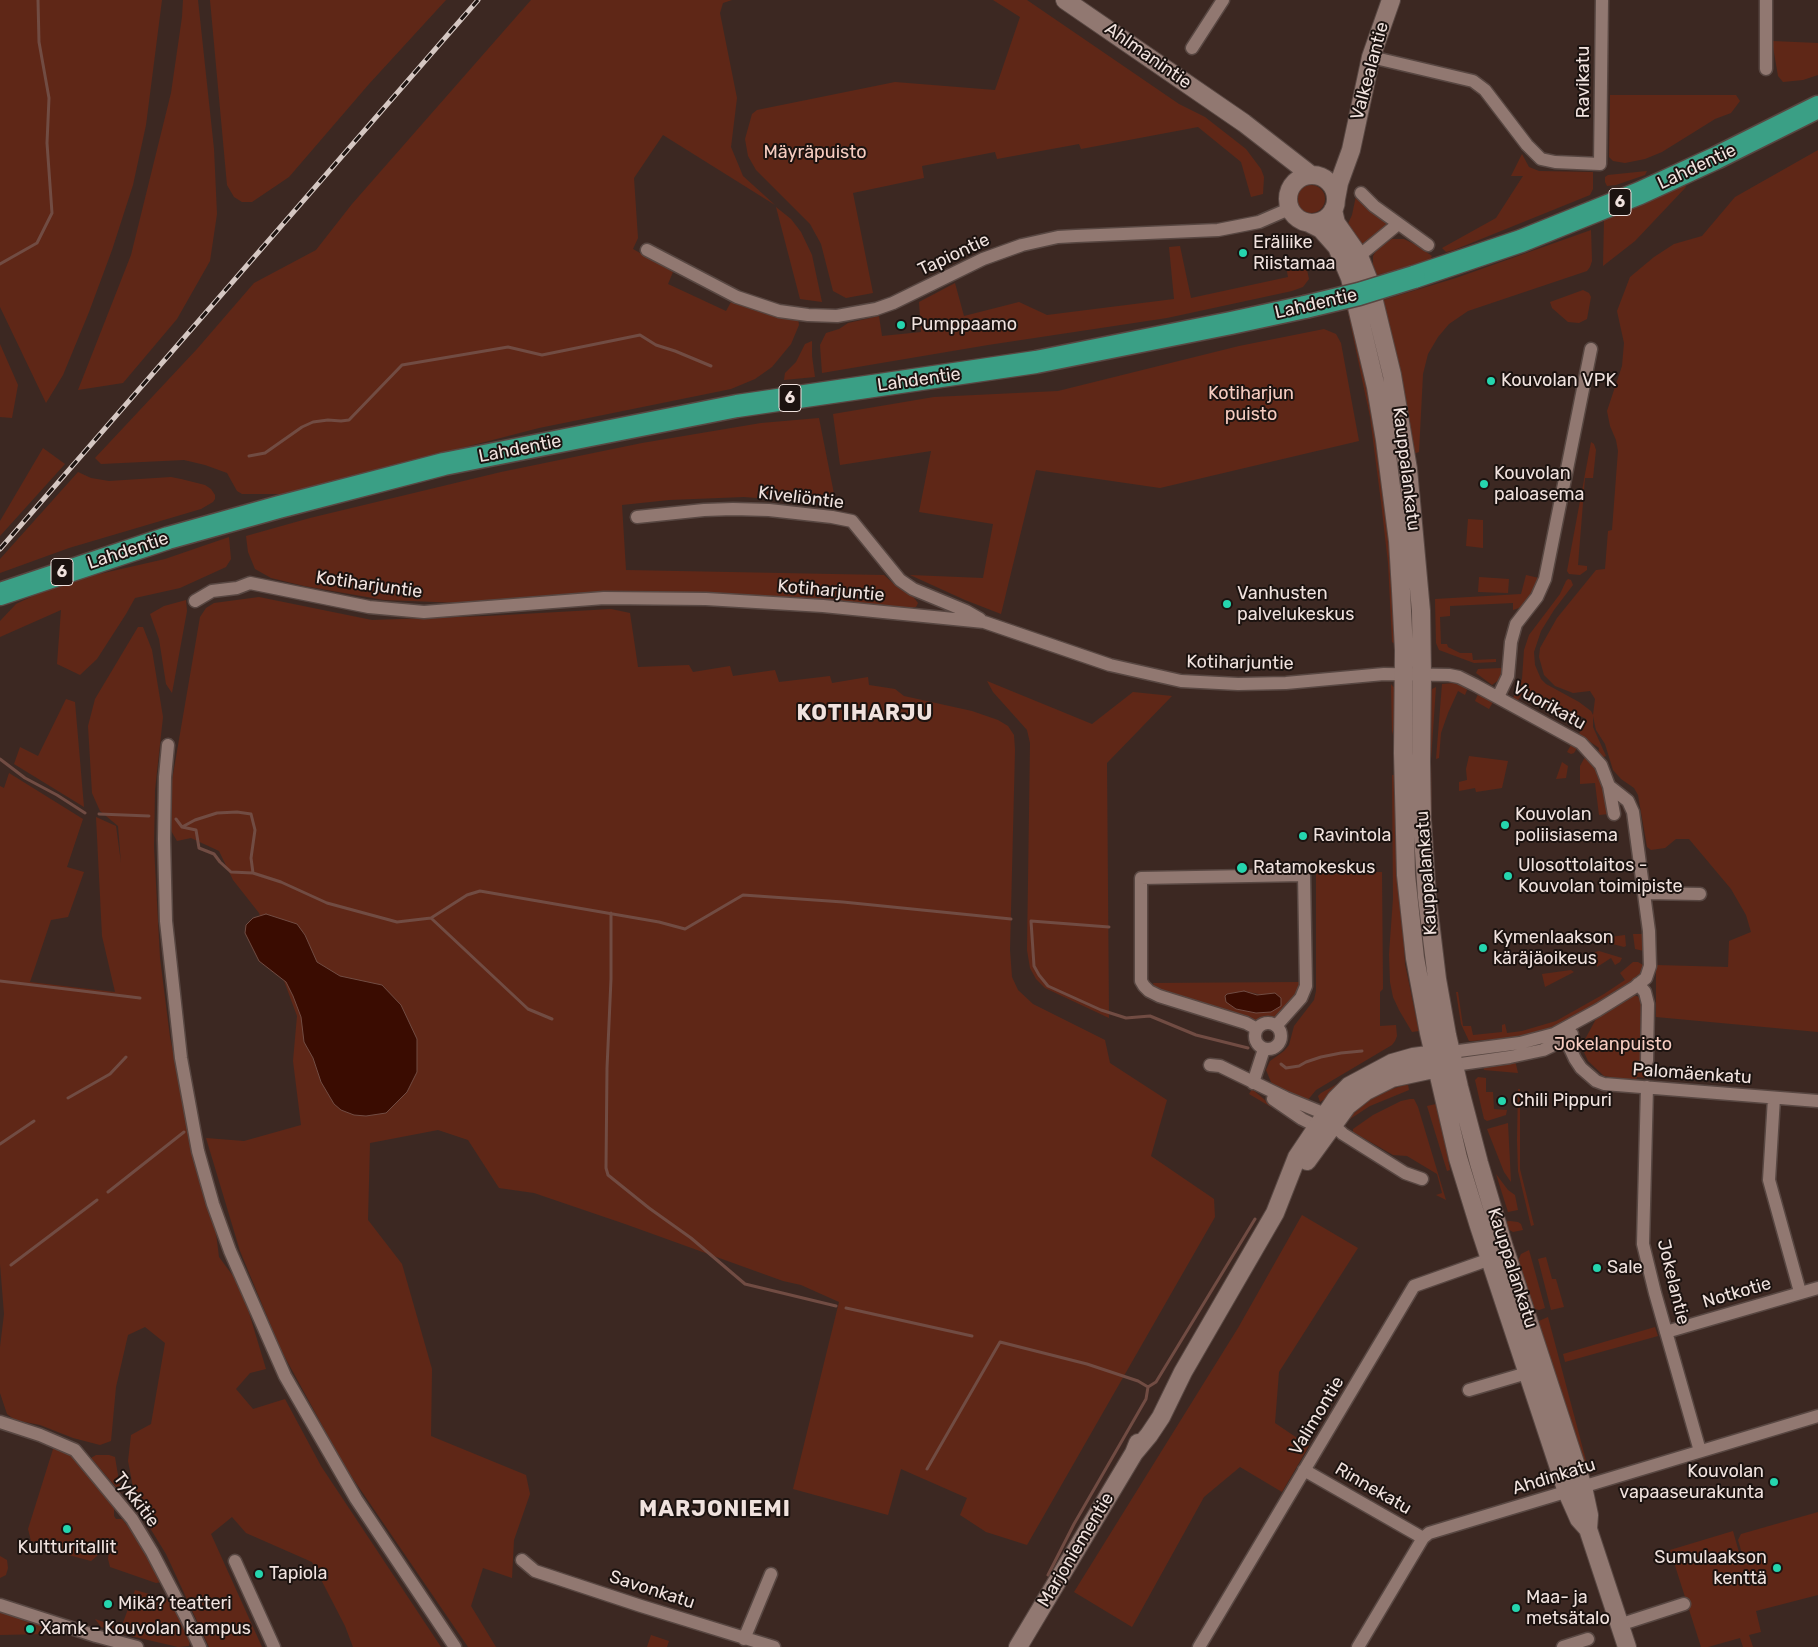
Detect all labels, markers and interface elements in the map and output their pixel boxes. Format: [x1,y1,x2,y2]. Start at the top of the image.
street label: Ahlmanintie [1100,18,1196,94]
street label: Valkealantie [1347,20,1393,122]
street label: Ravikatu [1573,46,1595,118]
street label: Lahdentie [1654,139,1740,195]
park label: Mäyräpuisto [763,142,867,164]
road number: 6 [1609,188,1631,216]
street label: Tapiontie [915,229,993,281]
place label: Eräliike Riistamaa [1253,232,1336,274]
marker: Eräliike Riistamaa [1237,247,1249,259]
street label: Lahdentie [1273,284,1359,324]
place label: Pumppaamo [911,314,1017,336]
marker: Pumppaamo [895,319,907,331]
street label: Lahdentie [876,363,962,397]
place label: Kouvolan VPK [1501,370,1616,392]
marker: Kouvolan VPK [1485,375,1497,387]
park label: Kotiharjun puisto [1208,383,1294,426]
road number: 6 [779,384,801,412]
street label: Kauppalankatu [1388,406,1424,532]
street label: Lahdentie [477,430,563,468]
place label: Kouvolan paloasema [1494,463,1585,506]
marker: Kouvolan paloasema [1478,478,1490,490]
street label: Kiveliöntie [757,482,845,514]
street label: Lahdentie [85,528,171,574]
road number: 6 [51,558,73,586]
street label: Kotiharjuntie [314,567,424,603]
street label: Kotiharjuntie [777,576,885,606]
place label: Vanhusten palvelukeskus [1237,583,1354,626]
marker: Vanhusten palvelukeskus [1221,598,1233,610]
street label: Kotiharjuntie [1186,651,1294,675]
street label: Vuorikatu [1509,677,1589,735]
district label: KOTIHARJU [795,701,935,727]
place label: Kouvolan poliisiasema [1515,804,1618,846]
street label: Kauppalankatu [1412,810,1442,936]
marker: Kouvolan poliisiasema [1499,819,1511,831]
place label: Ravintola [1313,825,1391,847]
marker: Ravintola [1297,830,1309,842]
place label: Ulosottolaitos - Kouvolan toimipiste [1518,855,1683,898]
place label: Ratamokeskus [1253,857,1375,879]
marker: Ratamokeskus [1235,861,1249,875]
marker: Ulosottolaitos - Kouvolan toimipiste [1502,870,1514,882]
place label: Kymenlaakson käräjäoikeus [1493,927,1614,970]
marker: Kymenlaakson käräjäoikeus [1477,942,1489,954]
park label: Jokelanpuisto [1554,1034,1672,1056]
street label: Palomäenkatu [1632,1059,1752,1089]
place label: Chili Pippuri [1512,1090,1612,1112]
marker: Chili Pippuri [1496,1095,1508,1107]
street label: Kauppalankatu [1482,1205,1542,1331]
street label: Jokelantie [1652,1237,1694,1327]
place label: Sale [1607,1257,1643,1279]
marker: Sale [1591,1262,1603,1274]
street label: Notkotie [1700,1273,1774,1313]
street label: Valimontie [1285,1373,1349,1459]
street label: Ahdinkatu [1510,1454,1598,1500]
street label: Rinnekatu [1331,1458,1415,1520]
place label: Kouvolan vapaaseurakunta [1619,1461,1764,1504]
street label: Tykkitie [108,1468,164,1532]
marker: Kouvolan vapaaseurakunta [1768,1476,1780,1488]
street label: Marjoniementie [1033,1489,1119,1611]
district label: MARJONIEMI [638,1497,792,1523]
marker: Kultturitallit [61,1523,73,1535]
place label: Kultturitallit [18,1537,116,1559]
place label: Sumulaakson kenttä [1654,1547,1767,1590]
marker: Sumulaakson kenttä [1771,1562,1783,1574]
place label: Tapiola [269,1563,327,1585]
street label: Savonkatu [607,1566,697,1614]
marker: Tapiola [253,1568,265,1580]
place label: Maa- ja metsätalo [1526,1587,1610,1630]
place label: Mikä? teatteri [118,1593,232,1615]
marker: Mikä? teatteri [102,1598,114,1610]
marker: Maa- ja metsätalo [1510,1602,1522,1614]
place label: Xamk - Kouvolan kampus [40,1618,251,1640]
marker: Xamk - Kouvolan kampus [24,1623,36,1635]

